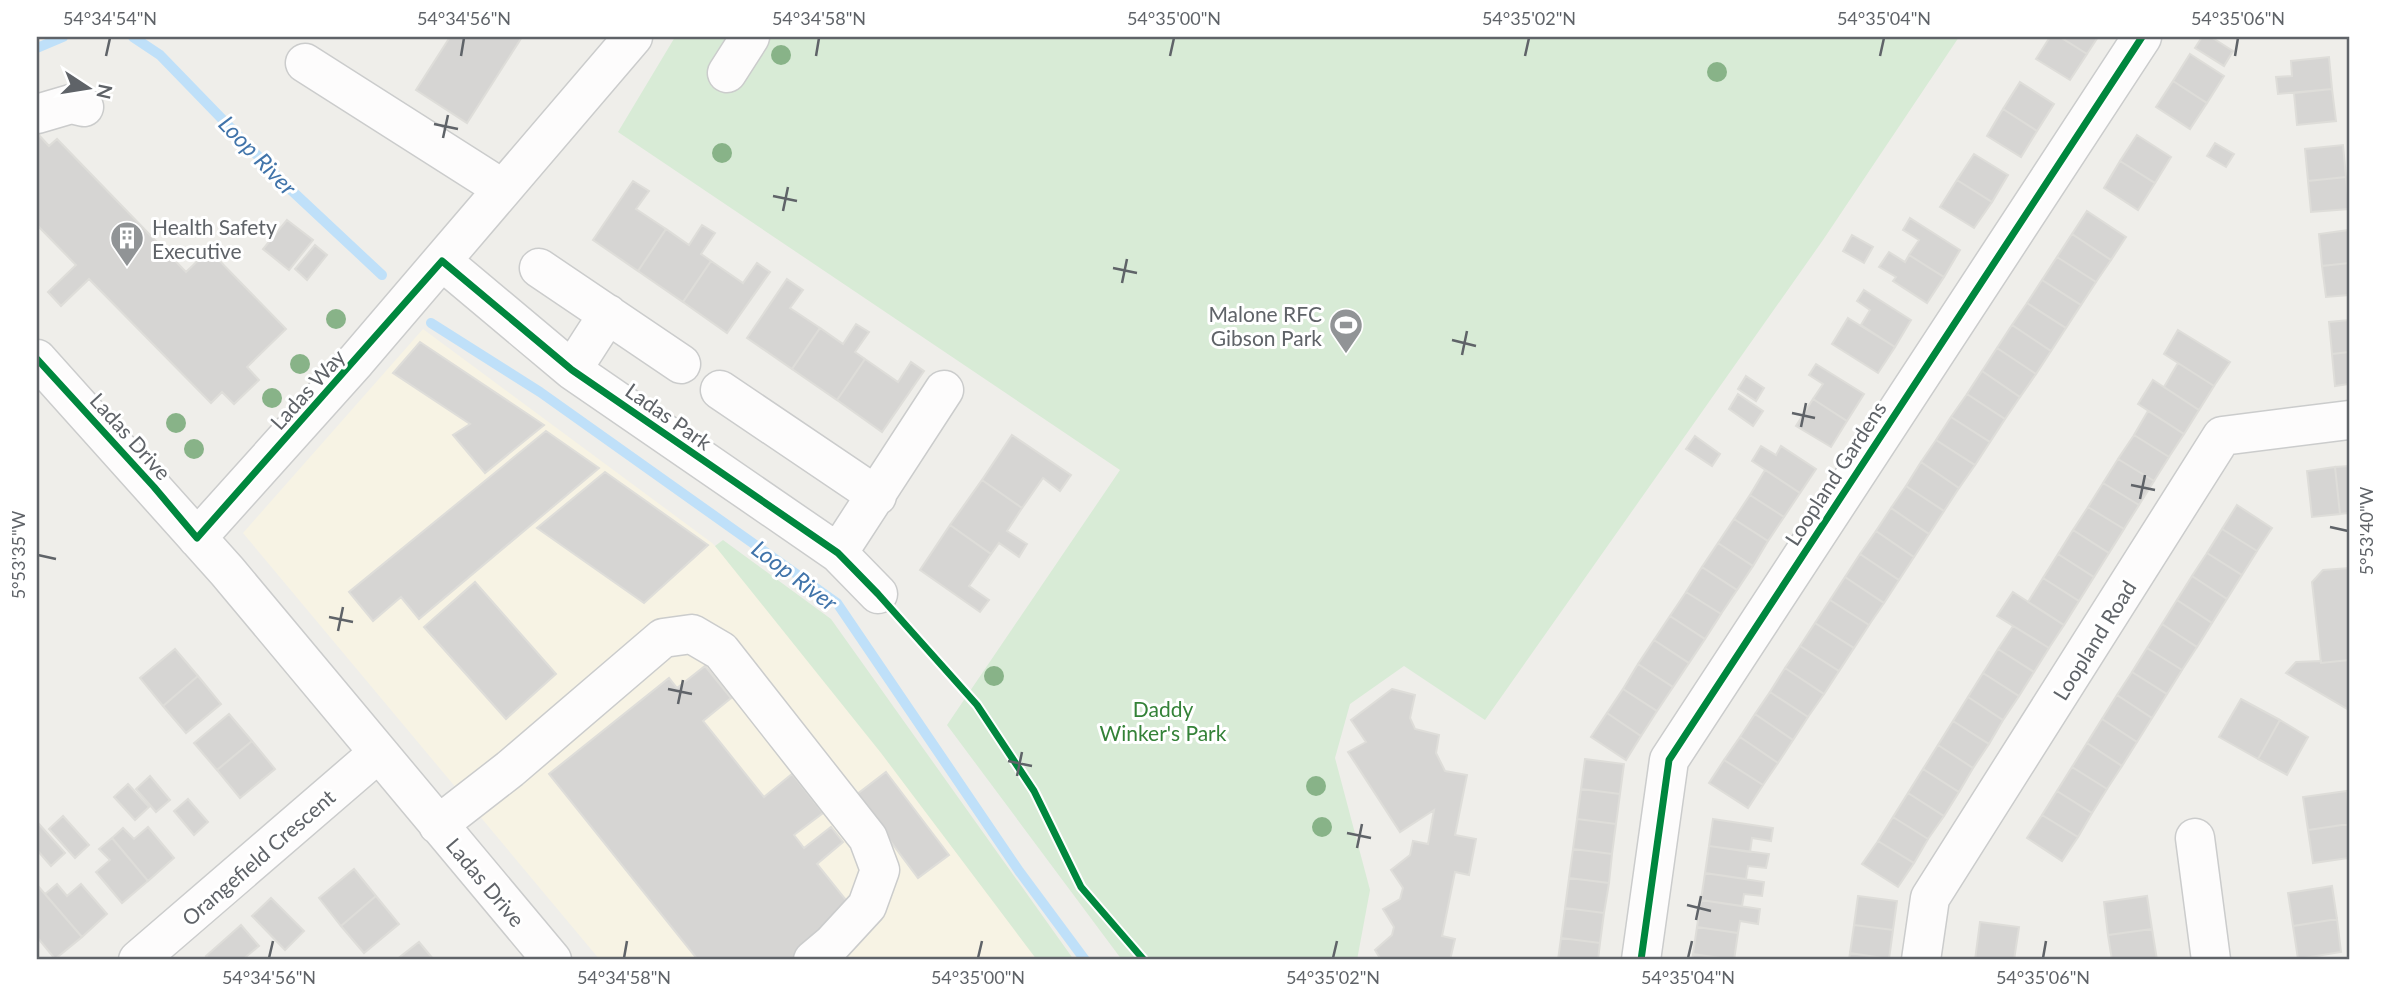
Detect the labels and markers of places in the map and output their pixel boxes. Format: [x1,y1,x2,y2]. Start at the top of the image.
place label: Health Safety Executive [152,214,277,263]
building icon: Health Safety Executive [108,219,146,268]
place label: Malone RFC Gibson Park [1208,301,1322,350]
sports icon: Malone RFC Gibson Park [1327,306,1365,355]

